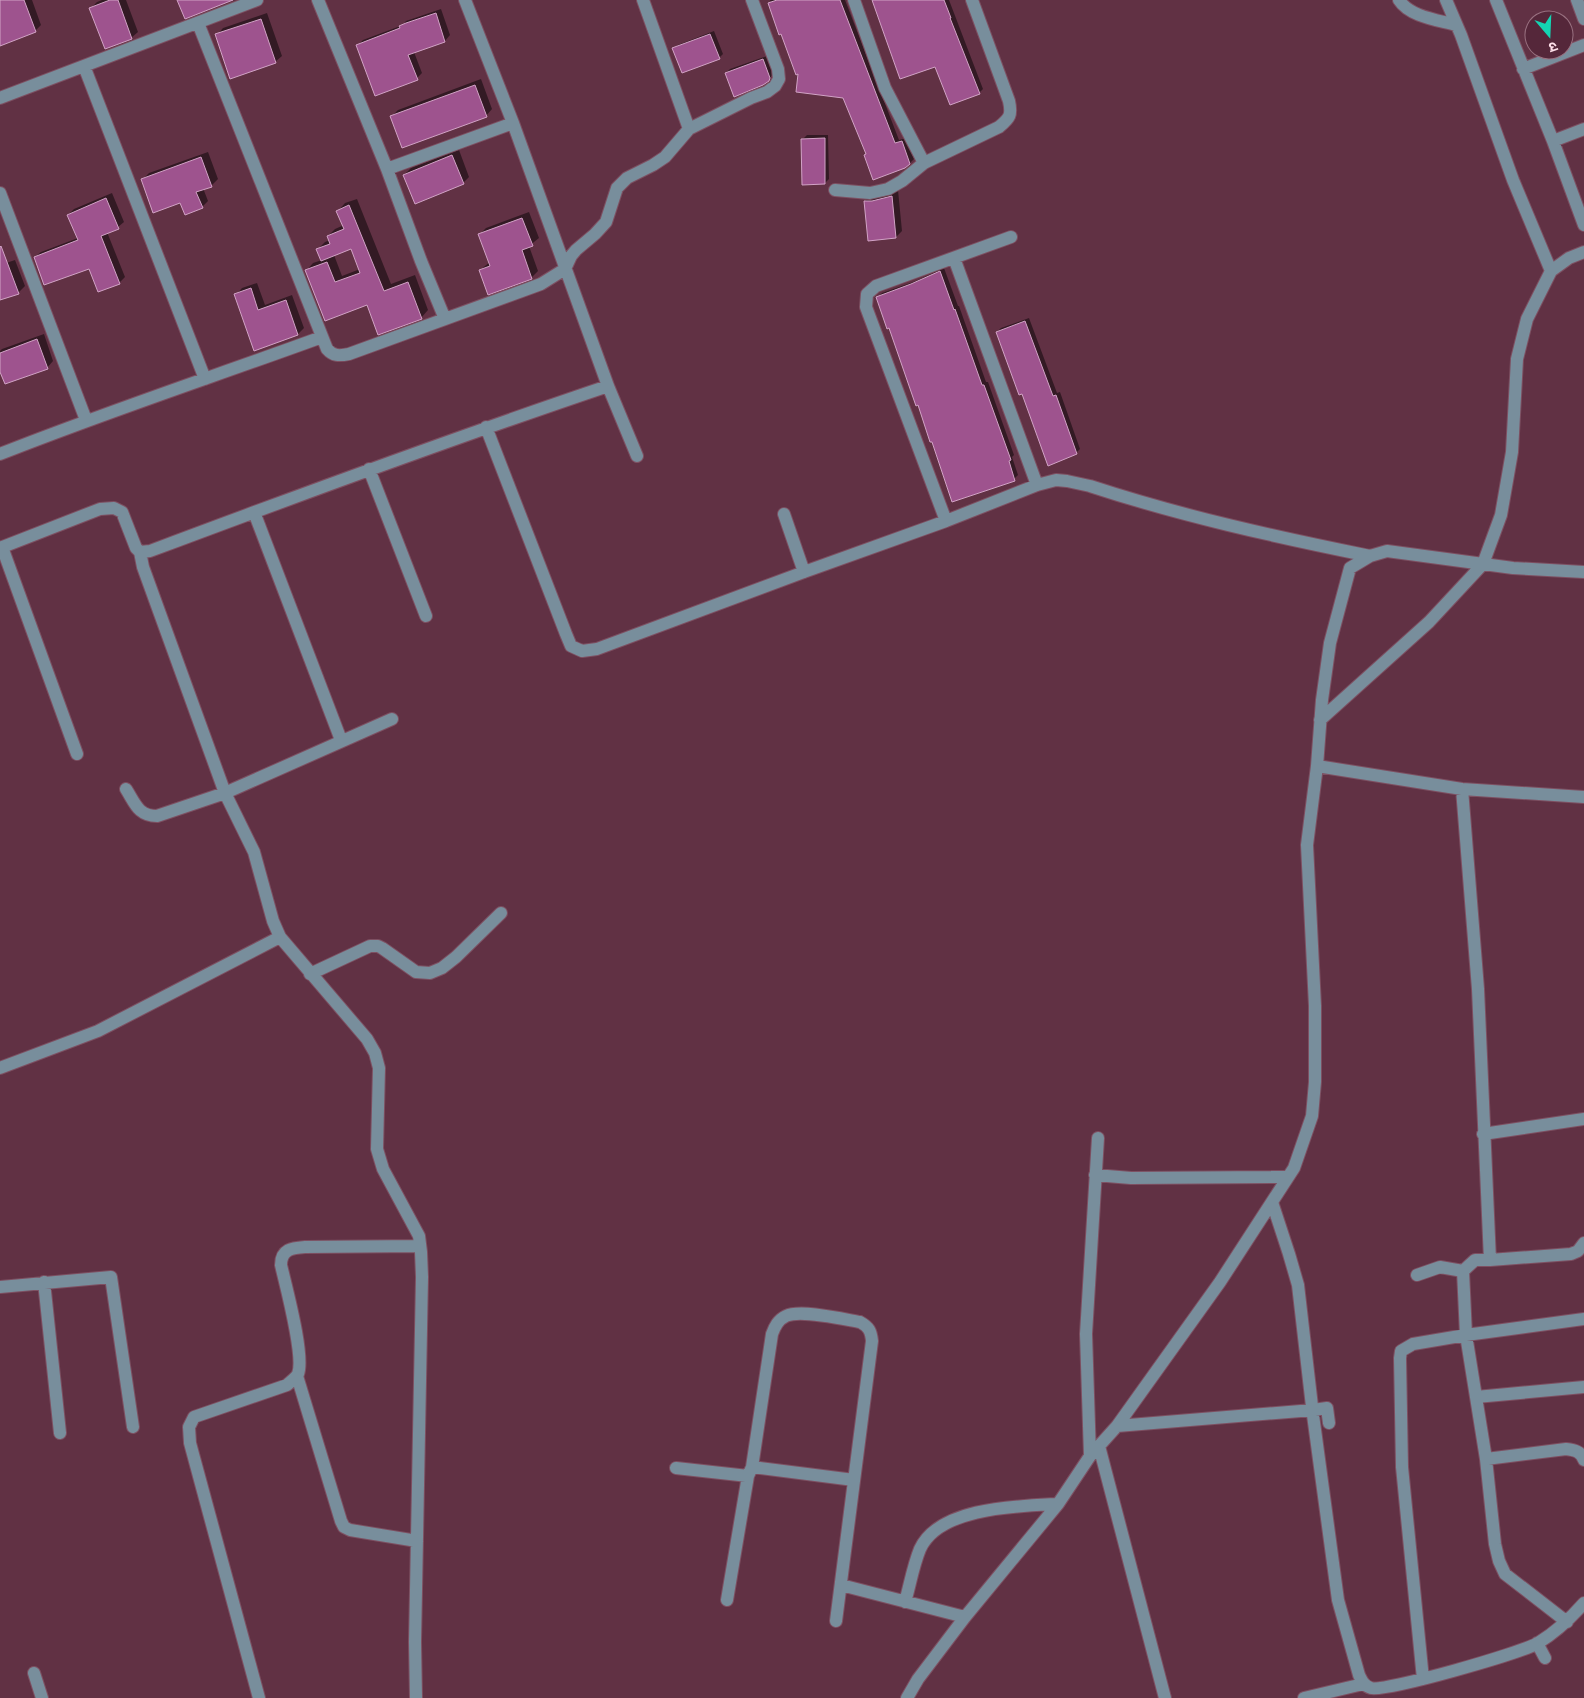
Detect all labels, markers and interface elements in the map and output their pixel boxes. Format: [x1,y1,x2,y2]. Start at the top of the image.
north arrow [1524,10,1574,60]
text: उ [1546,37,1560,58]

